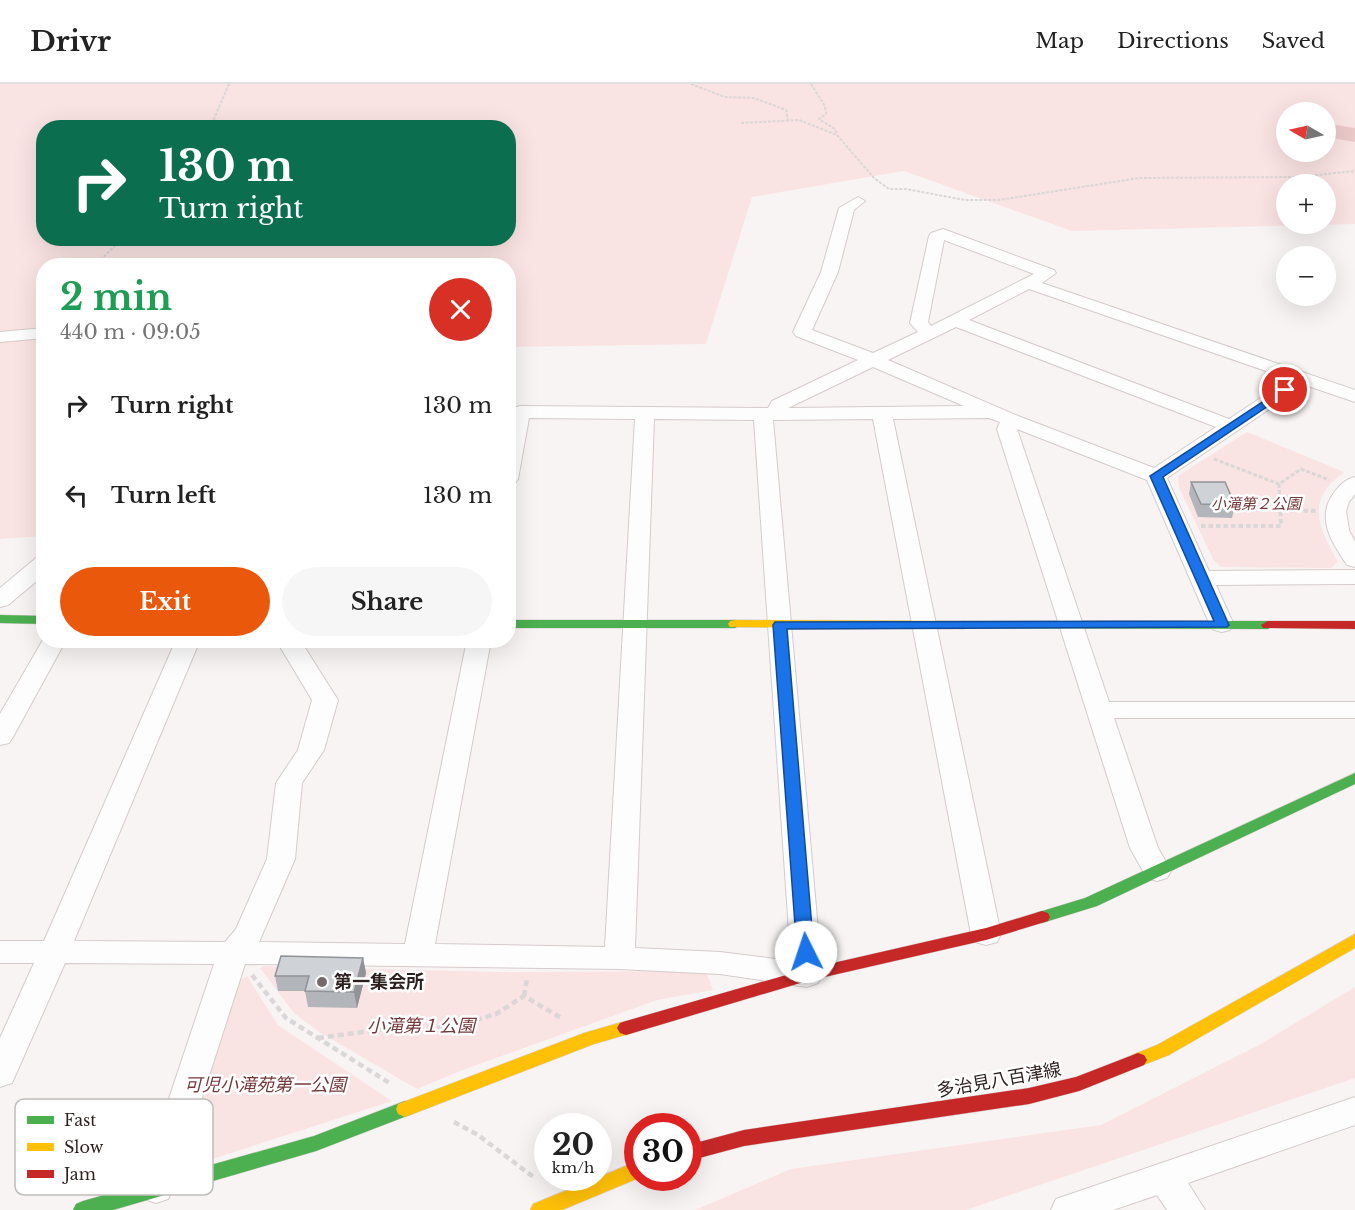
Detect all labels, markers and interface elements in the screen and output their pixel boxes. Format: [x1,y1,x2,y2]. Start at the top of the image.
text: Drivr [30,24,111,59]
text: Map [1035,28,1084,54]
text: Directions [1117,28,1229,54]
text: Saved [1262,28,1325,54]
north arrow [1276,102,1336,162]
map controls [1276,102,1336,306]
text: 130 m [159,140,293,192]
icon: right [60,144,138,222]
button: + [1276,174,1336,234]
text: Turn right [159,192,303,225]
button: − [1276,246,1336,306]
text: 2 min [60,275,172,320]
button: close [429,278,492,341]
text: 440 m · 09:05 [60,320,201,344]
pin [1259,364,1310,415]
icon: arrive [1268,373,1301,406]
icon: right [60,389,93,422]
text: Turn right [111,392,233,419]
text: 130 m [423,392,492,419]
icon: left [60,479,93,512]
text: Turn left [111,482,216,509]
text: 130 m [423,482,492,509]
park label: 小滝第２公園 [1211,494,1303,513]
button: Exit [60,567,270,636]
button: Share [282,567,492,636]
position arrow [774,920,838,984]
place label: 第一集会所 [334,971,424,993]
marker: 第一集会所 [315,975,329,989]
park label: 小滝第１公園 [367,1015,478,1037]
street label: 多治見八百津線 [935,1058,1063,1102]
park label: 可児小滝苑第一公園 [184,1074,349,1096]
legend [15,1099,213,1195]
text: Fast [64,1110,96,1130]
speed limit sign: 30 [624,1113,702,1191]
text: 20 [552,1126,594,1163]
text: Slow [64,1137,104,1157]
text: km/h [552,1158,594,1177]
text: Jam [62,1164,96,1184]

